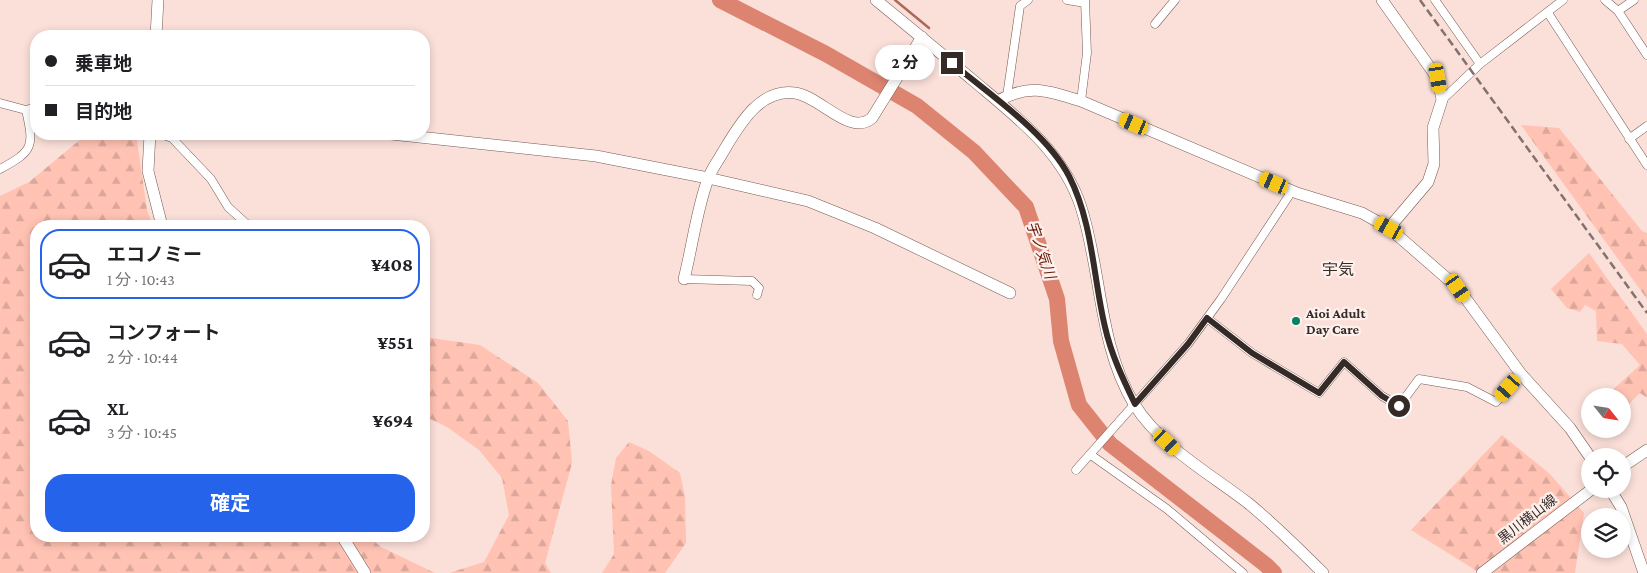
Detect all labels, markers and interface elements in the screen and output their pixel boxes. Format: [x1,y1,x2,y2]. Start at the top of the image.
callout: 2 分 [874,46,934,80]
route end [941,52,963,74]
text: 乗車地 [75,53,132,74]
text: 2 分 [891,54,919,71]
car [1428,62,1447,94]
text: 目的地 [75,101,132,122]
car [1117,111,1150,137]
car [1257,170,1290,196]
car [1372,214,1405,242]
water label: 宇ノ気川 [1024,219,1059,283]
icon: car [47,242,92,287]
text: エコノミー [107,244,202,265]
text: ¥408 [371,254,413,275]
district label: 宇気 [1322,261,1354,278]
text: 1 分 · 10:43 [107,271,175,288]
car [1443,271,1472,305]
place label: Aioi Adult Day Care [1305,305,1366,337]
marker: Aioi Adult Day Care [1290,315,1302,327]
icon: car [47,320,92,365]
text: コンフォート [107,322,220,343]
text: ¥551 [377,332,413,353]
text: 2 分 · 10:44 [107,349,178,366]
car [1492,372,1523,404]
north arrow [1581,388,1631,438]
map controls [1581,388,1631,558]
route start [1388,395,1410,417]
icon: car [47,398,92,443]
text: XL [107,398,129,419]
text: ¥694 [373,410,413,431]
text: 3 分 · 10:45 [107,424,177,441]
car [1150,426,1183,458]
button: locate [1581,448,1631,498]
button: 確定 [45,474,415,532]
street label: 黒川横山線 [1494,491,1560,547]
button: layers [1581,508,1631,558]

